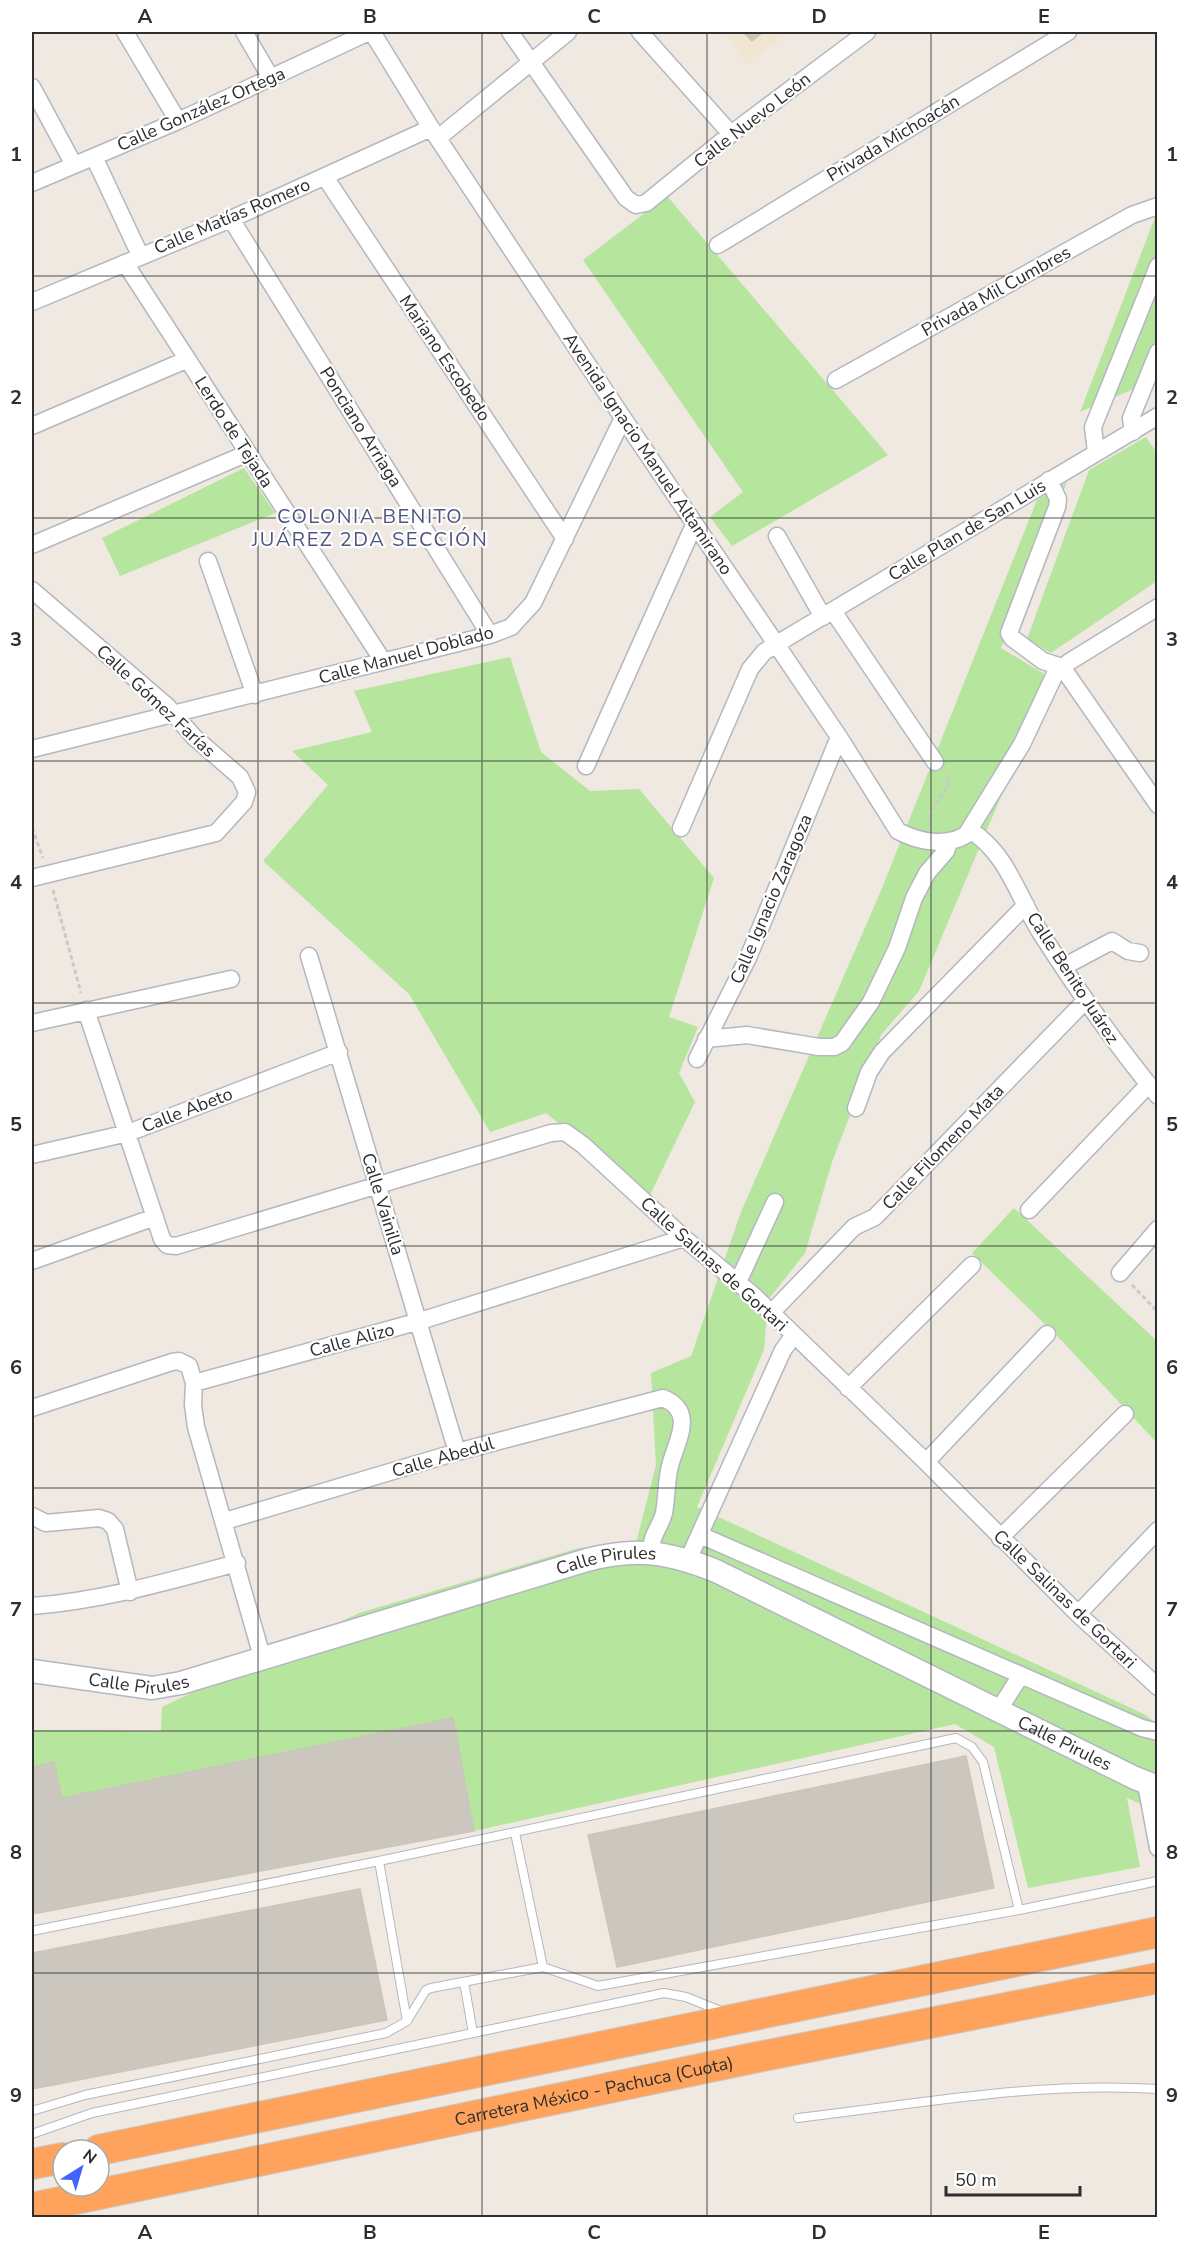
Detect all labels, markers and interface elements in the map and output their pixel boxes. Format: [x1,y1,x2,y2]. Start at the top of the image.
text: A [138,3,153,30]
text: B [363,3,377,30]
text: C [587,3,601,30]
text: D [811,3,827,30]
text: E [1038,3,1050,30]
street label: Calle González Ortega [113,61,289,157]
street label: Calle Nuevo León [689,67,815,173]
street label: Privada Michoacán [822,89,964,187]
text: 1 [10,141,22,168]
text: 1 [1166,141,1178,168]
street label: Calle Matías Romero [150,172,314,260]
street label: Privada Mil Cumbres [917,240,1075,342]
street label: Mariano Escobedo [394,290,496,426]
street label: Avenida Ignacio Manuel Altamirano [558,328,738,580]
street label: Ponciano Arriaga [314,362,408,492]
street label: Lerdo de Tejada [189,372,279,492]
text: 2 [10,384,22,411]
text: 2 [1166,384,1178,411]
street label: Calle Plan de San Luis [884,473,1050,587]
district label: COLONIA BENITO JUÁREZ 2DA SECCIÓN [251,503,488,553]
street label: Calle Manuel Doblado [316,620,496,690]
text: 3 [10,626,22,653]
text: 3 [1166,626,1178,653]
street label: Calle Gómez Farías [91,639,221,763]
street label: Calle Ignacio Zaragoza [724,810,818,988]
text: 4 [10,869,22,896]
text: 4 [1166,869,1178,896]
street label: Calle Benito Juárez [1021,907,1125,1049]
street label: Calle Filomeno Mata [877,1079,1009,1215]
street label: Calle Abeto [138,1082,236,1138]
text: 5 [10,1111,22,1138]
text: 5 [1166,1111,1178,1138]
street label: Calle Vainilla [356,1150,410,1258]
street label: Calle Salinas de Gortari [635,1191,793,1337]
street label: Calle Alizo [307,1317,397,1363]
text: 6 [10,1354,22,1381]
text: 6 [1166,1354,1178,1381]
street label: Calle Abedul [389,1431,498,1483]
street label: Calle Salinas de Gortari [988,1524,1142,1674]
street label: Calle Pirules [553,1541,658,1581]
text: 7 [10,1596,22,1623]
text: 7 [1166,1596,1178,1623]
street label: Calle Pirules [87,1667,192,1700]
street label: Calle Pirules [1014,1710,1116,1777]
text: 8 [10,1839,22,1866]
text: 8 [1166,1839,1178,1866]
street label: Carretera México - Pachuca (Cuota) [452,2050,736,2132]
text: 9 [10,2082,22,2109]
text: 9 [1166,2082,1178,2109]
north arrow [51,2138,111,2198]
text: N [78,2144,101,2169]
scale bar [946,2159,1080,2197]
text: 50 m [955,2168,997,2192]
text: A [138,2219,153,2246]
text: B [363,2219,377,2246]
text: C [587,2219,601,2246]
text: D [811,2219,827,2246]
text: E [1038,2219,1050,2246]

